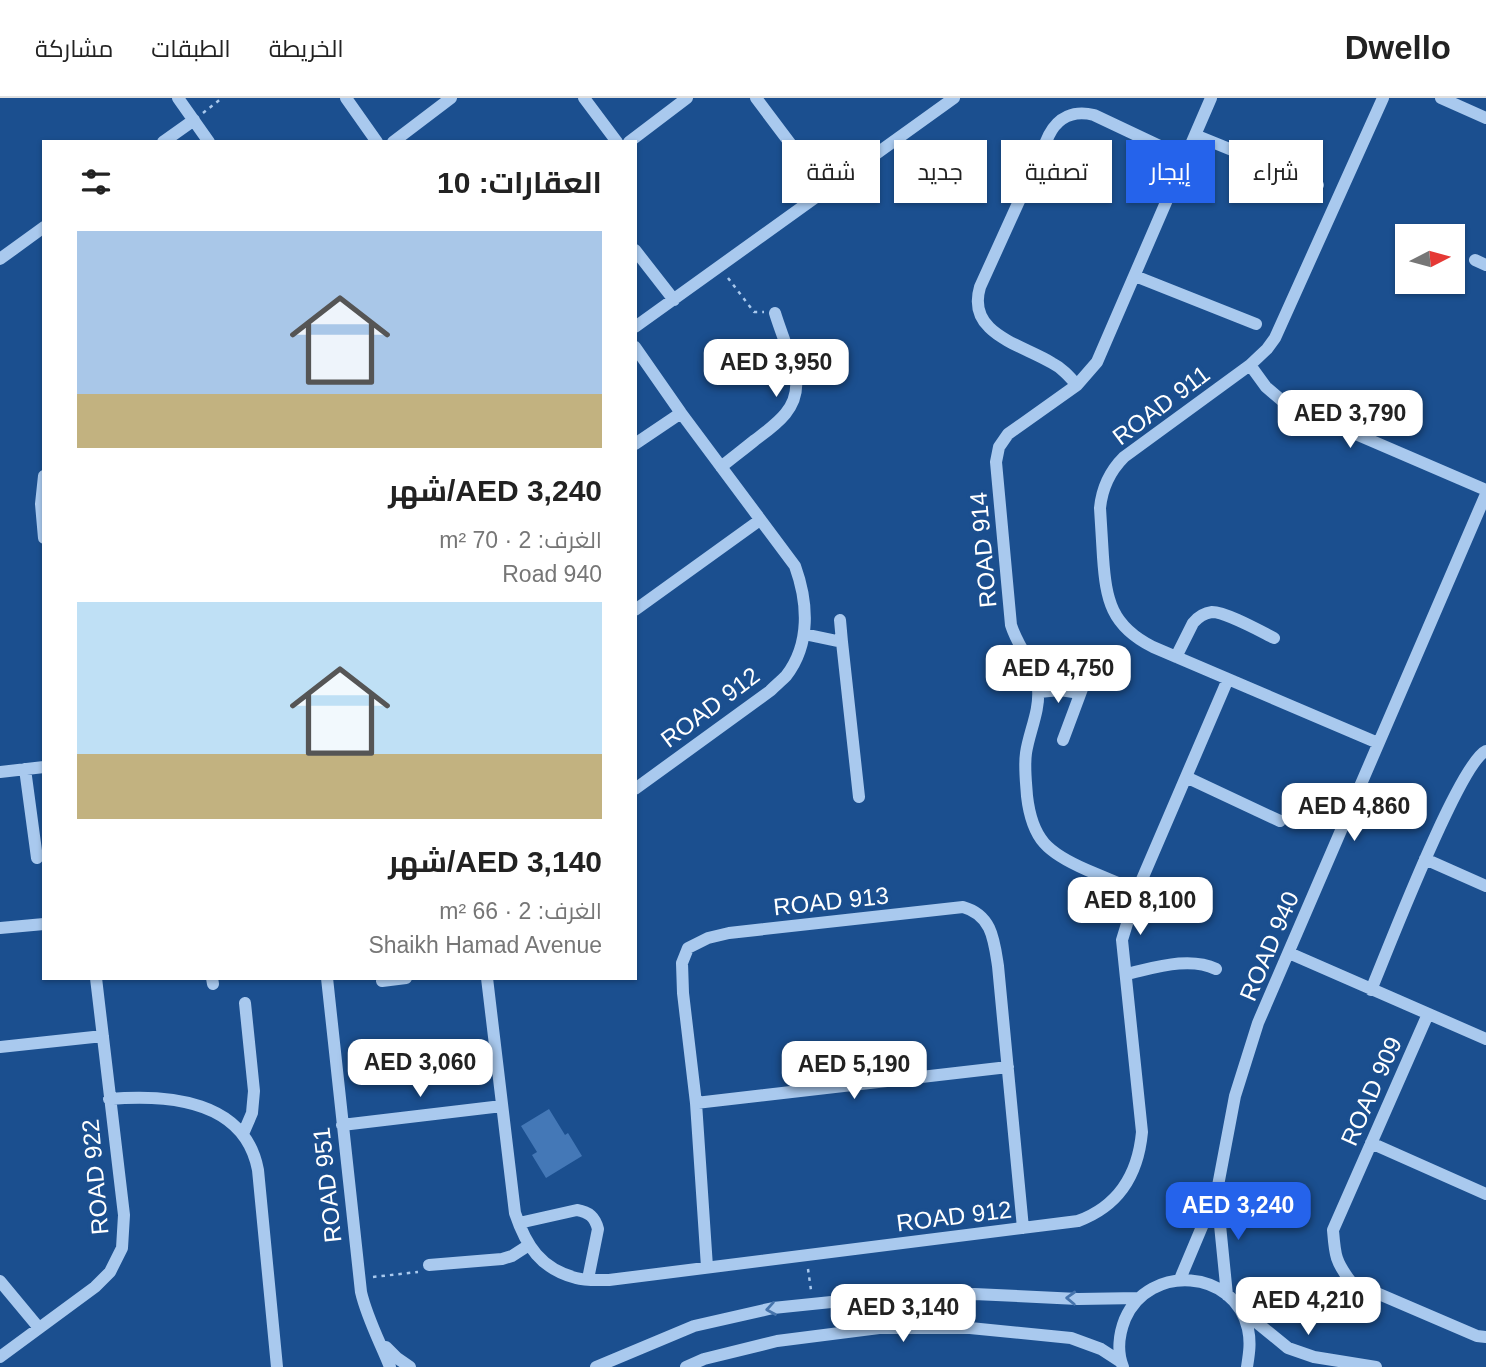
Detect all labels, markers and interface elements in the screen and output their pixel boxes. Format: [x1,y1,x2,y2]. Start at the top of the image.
text: Dwello [1345,29,1451,66]
text: مشاركة [35,35,113,62]
text: الطبقات [151,35,231,62]
text: الخريطة [269,35,344,62]
chip: شقة [782,140,880,203]
chip: جديد [894,140,987,203]
chip: تصفية [1001,140,1112,203]
chip: إيجار [1126,140,1215,203]
chip: شراء [1229,140,1323,203]
icon: filters [77,163,115,201]
text: العقارات: 10 [437,166,602,199]
north arrow [1395,224,1465,294]
map controls [1395,224,1465,294]
icon: home [277,277,403,403]
pin: AED 3,950 [696,340,856,399]
text: AED 3,950 [720,349,832,375]
street label: ROAD 911 [1107,360,1215,450]
pin: AED 3,790 [1270,390,1430,450]
text: AED 3,790 [1294,400,1406,426]
text: AED 3,240/شهر [388,474,602,507]
street label: ROAD 914 [964,491,1002,609]
text: الغرف: 2 · 70 m² [439,527,602,553]
text: Road 940 [502,561,602,587]
pin: AED 4,750 [978,646,1138,705]
icon: home [277,648,403,774]
text: AED 4,750 [1002,655,1114,681]
street label: ROAD 912 [656,661,764,753]
pin: AED 4,860 [1274,784,1434,843]
text: AED 4,860 [1298,793,1410,819]
text: AED 3,140/شهر [388,845,602,878]
pin: AED 8,100 [1060,878,1220,937]
street label: ROAD 913 [772,882,890,920]
text: AED 8,100 [1084,887,1196,913]
street label: ROAD 940 [1234,887,1304,1005]
text: الغرف: 2 · 66 m² [439,898,602,924]
text: Shaikh Hamad Avenue [368,932,602,958]
street label: ROAD 909 [1335,1032,1407,1150]
pin: AED 3,060 [340,1040,500,1099]
pin: AED 5,190 [774,1042,934,1101]
text: AED 3,060 [364,1049,476,1075]
text: AED 5,190 [798,1051,910,1077]
street label: ROAD 922 [76,1118,114,1236]
street label: ROAD 951 [308,1126,346,1244]
pin: AED 3,240 [1158,1182,1318,1242]
text: AED 3,240 [1182,1192,1294,1218]
street label: ROAD 912 [895,1196,1013,1236]
pin: AED 4,210 [1228,1278,1388,1337]
pin: AED 3,140 [823,1284,983,1344]
text: AED 4,210 [1252,1287,1364,1313]
one-way arrow [1065,1290,1076,1306]
text: AED 3,140 [847,1294,959,1320]
one-way arrow [765,1301,777,1316]

